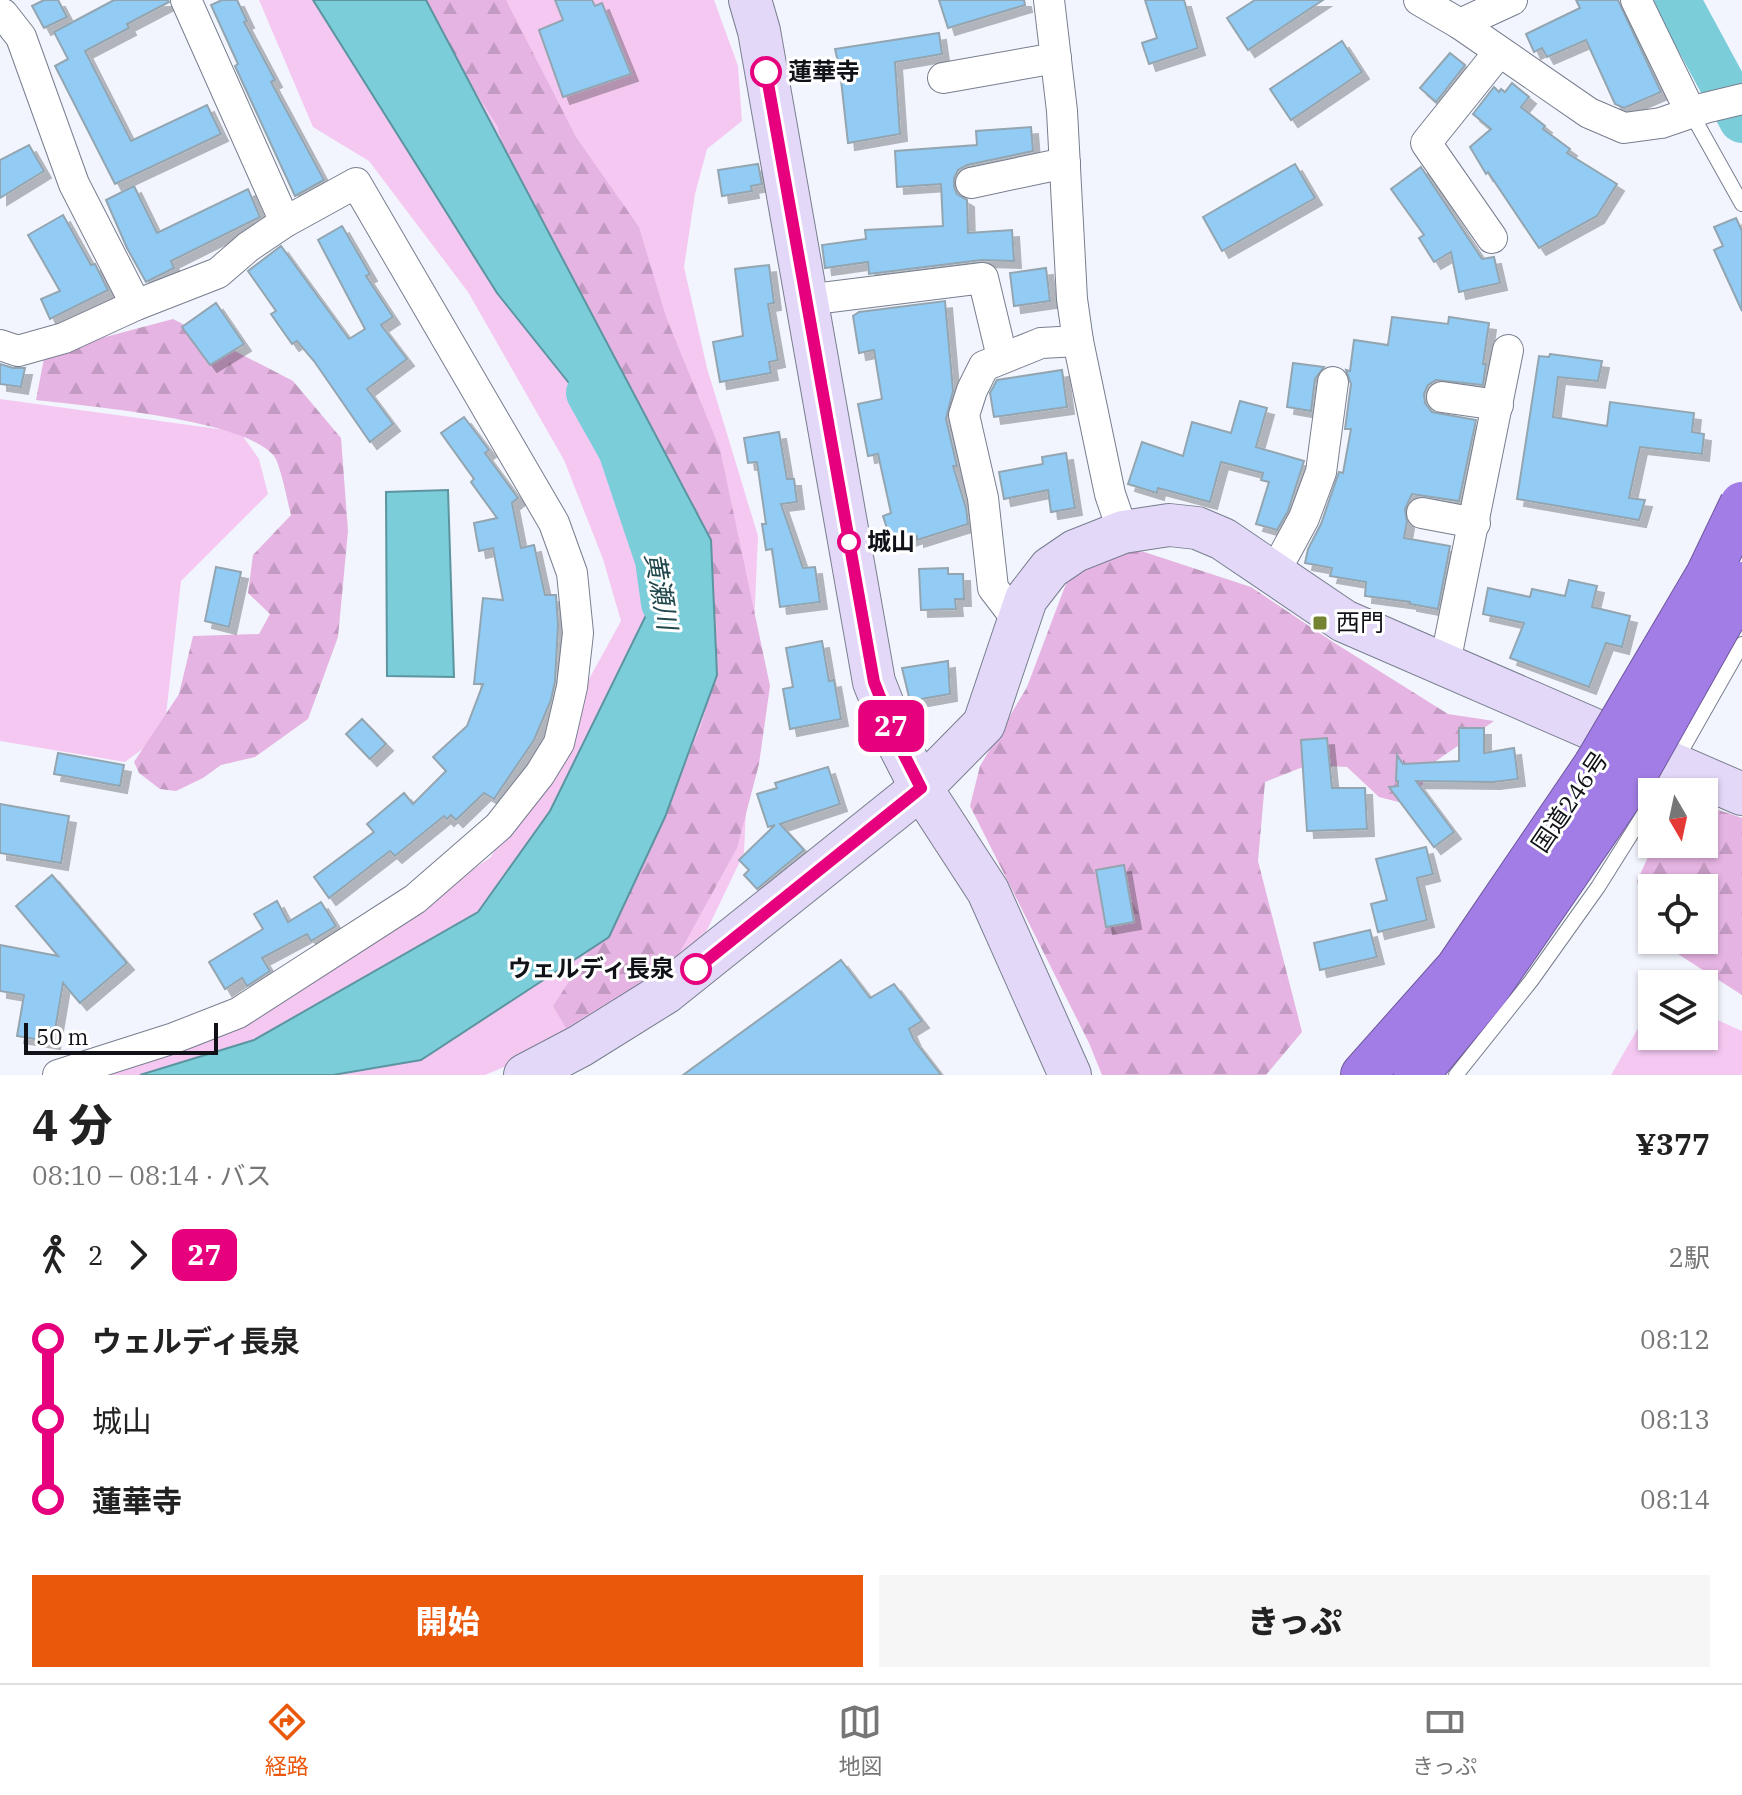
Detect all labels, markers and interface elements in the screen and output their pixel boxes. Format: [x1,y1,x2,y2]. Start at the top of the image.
place label: 蓮華寺 [788,55,860,87]
marker: 蓮華寺 [751,57,781,87]
place label: 城山 [867,525,915,557]
marker: 城山 [838,531,860,553]
water label: 黄瀬川 [638,549,686,635]
place label: 西門 [1336,606,1384,638]
marker: 西門 [1311,614,1329,632]
line badge: 27 [855,700,927,752]
text: 27 [874,707,908,744]
street label: 国道246号 [1524,745,1615,858]
north arrow [1638,778,1718,858]
map controls [1638,778,1718,1050]
button: locate [1638,874,1718,954]
place label: ウェルディ長泉 [508,952,674,984]
marker: ウェルディ長泉 [681,954,711,984]
button: layers [1638,970,1718,1050]
scale bar [24,1019,218,1055]
text: 50 m [36,1022,88,1051]
text: 4 分 [32,1096,113,1153]
text: ¥377 [1636,1124,1710,1163]
text: 08:10 – 08:14 · バス [32,1158,272,1192]
icon: walk [32,1233,76,1277]
icon: forward [116,1233,160,1277]
text: 27 [188,1236,221,1273]
text: 2 [88,1238,104,1272]
text: 2駅 [1668,1240,1710,1274]
text: ウェルディ長泉 [92,1321,300,1360]
text: 08:12 [1640,1322,1710,1356]
text: 城山 [92,1401,152,1440]
text: 08:13 [1640,1402,1710,1436]
text: 蓮華寺 [92,1481,182,1520]
text: 08:14 [1640,1482,1710,1516]
button: 開始 [32,1575,863,1667]
button: きっぷ [879,1575,1710,1667]
tab: 経路 [265,1700,309,1780]
tab: 地図 [838,1700,882,1780]
tab: きっぷ [1412,1700,1477,1780]

